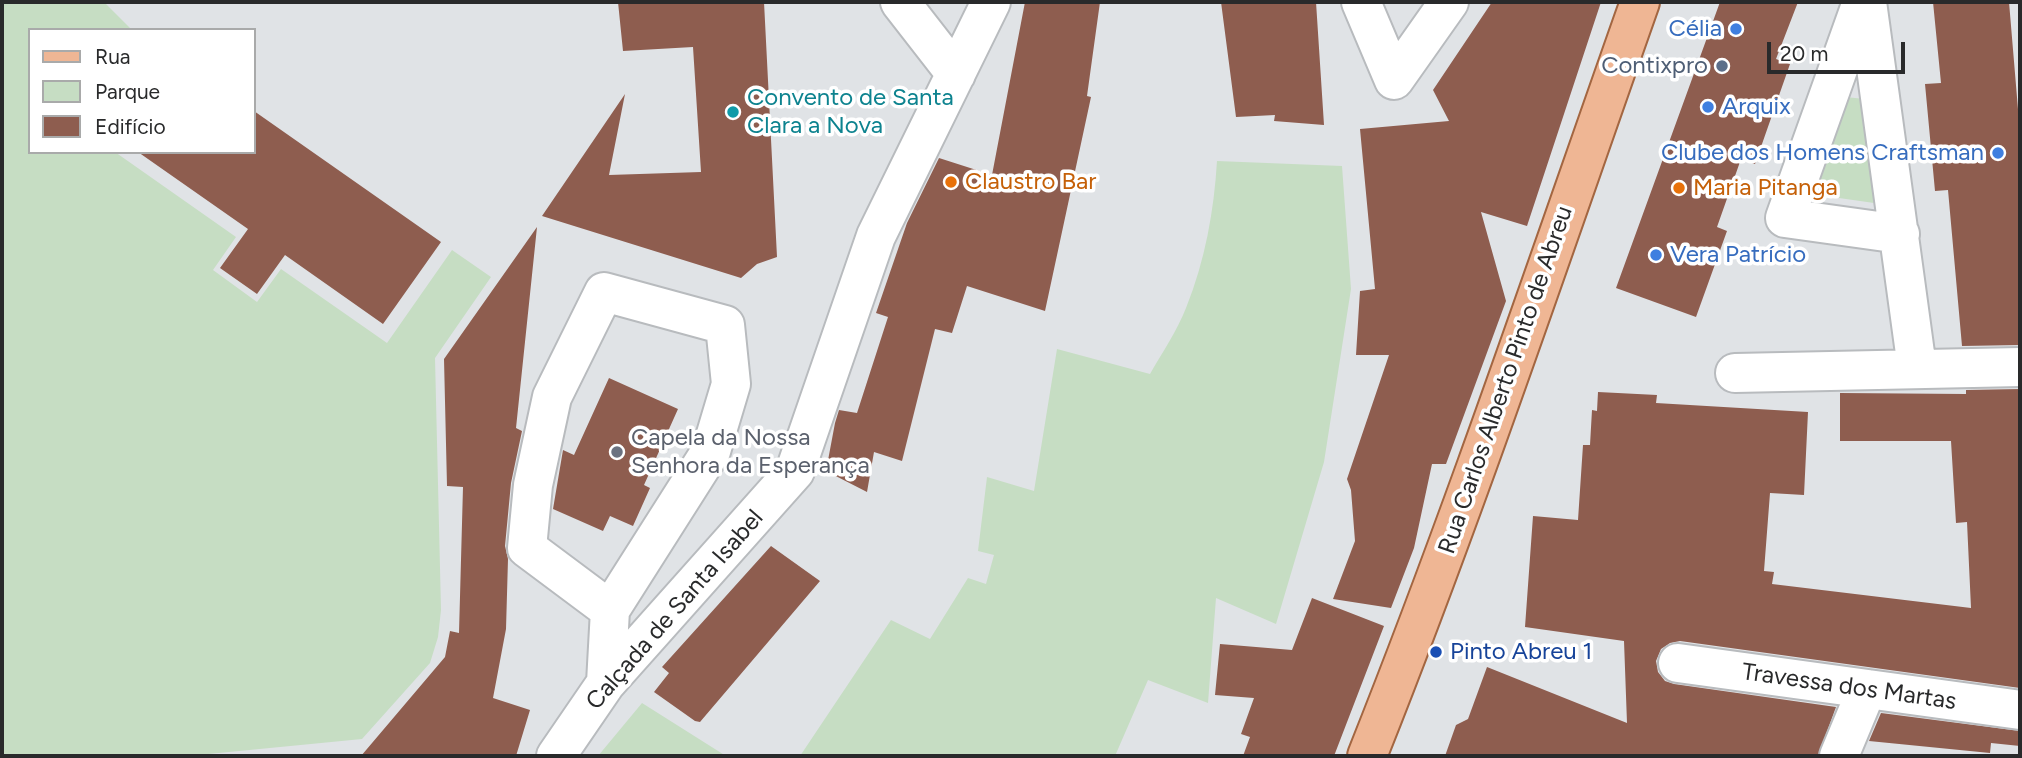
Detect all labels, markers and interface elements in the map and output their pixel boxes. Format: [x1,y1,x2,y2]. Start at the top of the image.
place label: Célia [1668,15,1722,43]
marker: Célia [1728,21,1744,37]
legend [28,28,256,154]
scale bar [1770,28,1908,72]
text: 20 m [1780,41,1828,66]
text: Rua [95,44,131,69]
place label: Contixpro [1601,52,1708,80]
marker: Contixpro [1714,58,1730,74]
text: Parque [95,79,160,104]
place label: Convento de Santa Clara a Nova [747,84,954,140]
place label: Arquix [1722,93,1791,121]
marker: Arquix [1700,99,1716,115]
marker: Convento de Santa Clara a Nova [725,104,741,120]
text: Edifício [95,114,166,139]
place label: Clube dos Homens Craftsman [1661,139,1984,167]
marker: Clube dos Homens Craftsman [1990,145,2006,161]
place label: Claustro Bar [965,168,1096,196]
marker: Claustro Bar [943,174,959,190]
place label: Maria Pitanga [1693,174,1838,202]
marker: Maria Pitanga [1671,180,1687,196]
street label: Rua Carlos Alberto Pinto de Abreu [1433,202,1579,558]
place label: Vera Patrício [1670,241,1806,269]
marker: Vera Patrício [1648,247,1664,263]
place label: Capela da Nossa Senhora da Esperança [631,424,870,480]
marker: Capela da Nossa Senhora da Esperança [609,444,625,460]
street label: Calçada de Santa Isabel [580,504,770,716]
place label: Pinto Abreu 1 [1450,638,1592,666]
marker: Pinto Abreu 1 [1428,644,1444,660]
street label: Travessa dos Martas [1740,658,1958,716]

